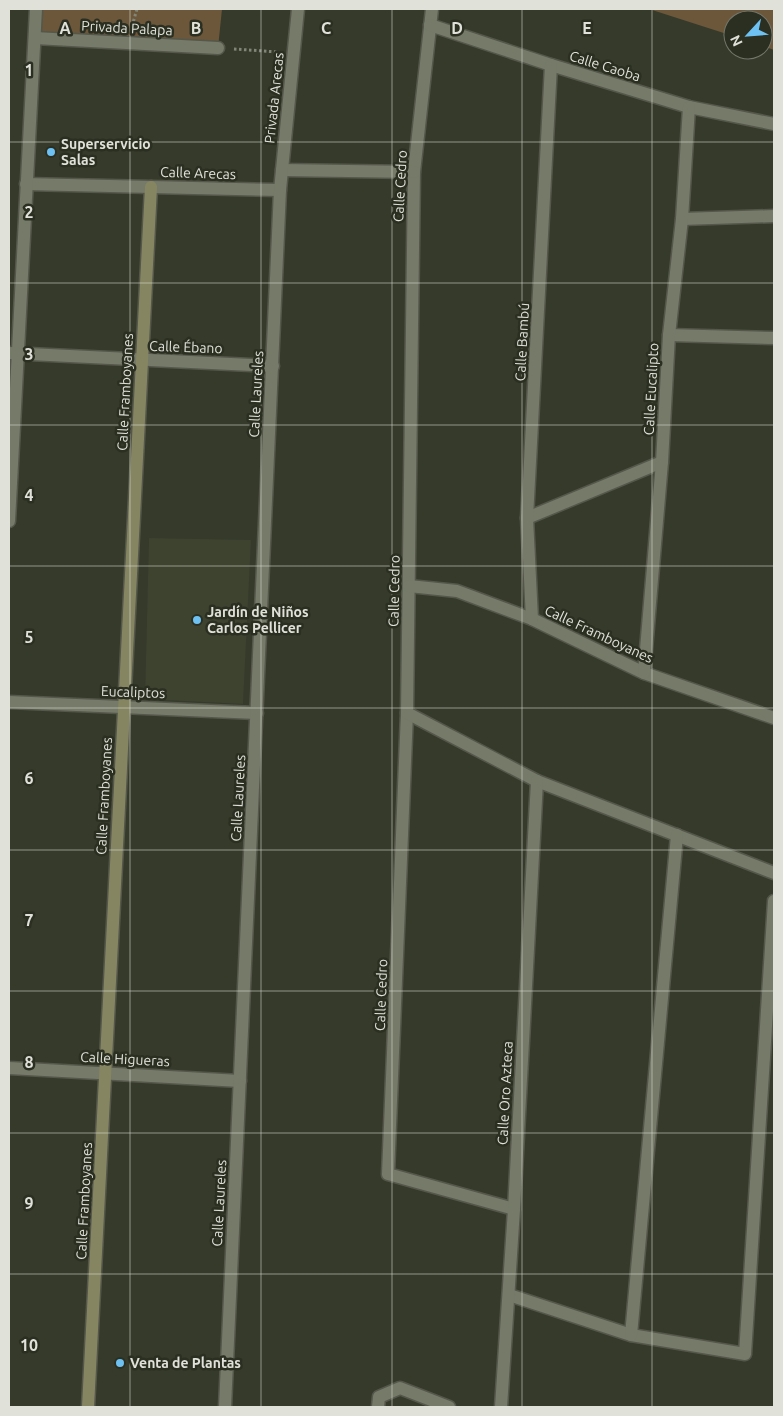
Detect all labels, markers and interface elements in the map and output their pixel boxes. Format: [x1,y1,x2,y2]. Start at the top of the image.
north arrow [723,10,773,60]
street label: Privada Palapa [81,18,173,38]
text: A [59,19,71,37]
text: B [191,19,201,37]
text: C [321,19,331,37]
text: D [451,19,463,37]
text: E [582,19,592,37]
text: N [727,32,746,49]
street label: Calle Caoba [568,48,642,84]
street label: Privada Arecas [261,52,287,144]
text: 1 [24,61,34,79]
place label: Superservicio Salas [61,136,151,168]
marker: Superservicio Salas [45,146,57,158]
street label: Calle Cedro [390,150,410,222]
street label: Calle Arecas [160,164,236,182]
text: 2 [24,203,34,221]
street label: Calle Bambú [512,302,532,382]
street label: Calle Framboyanes [114,333,136,451]
street label: Calle Ébano [149,337,223,356]
street label: Calle Eucalipto [641,342,661,436]
text: 3 [24,345,34,363]
street label: Calle Laureles [246,350,266,438]
text: 4 [24,486,34,504]
street label: Calle Cedro [385,555,403,627]
street label: Calle Framboyanes [542,602,656,666]
place label: Jardín de Niños Carlos Pellicer [207,604,309,636]
marker: Jardín de Niños Carlos Pellicer [191,614,203,626]
text: 5 [24,628,34,646]
street label: Eucaliptos [101,683,165,701]
street label: Calle Framboyanes [93,737,115,855]
street label: Calle Laureles [228,754,248,842]
text: 6 [24,769,34,787]
text: 7 [24,911,34,929]
street label: Calle Cedro [372,959,390,1031]
street label: Calle Oro Azteca [494,1041,516,1145]
street label: Calle Higueras [80,1049,170,1069]
text: 8 [24,1053,34,1071]
street label: Calle Framboyanes [73,1142,95,1260]
street label: Calle Laureles [209,1159,229,1247]
text: 9 [24,1194,34,1212]
text: 10 [20,1336,38,1354]
place label: Venta de Plantas [130,1355,241,1371]
marker: Venta de Plantas [114,1357,126,1369]

